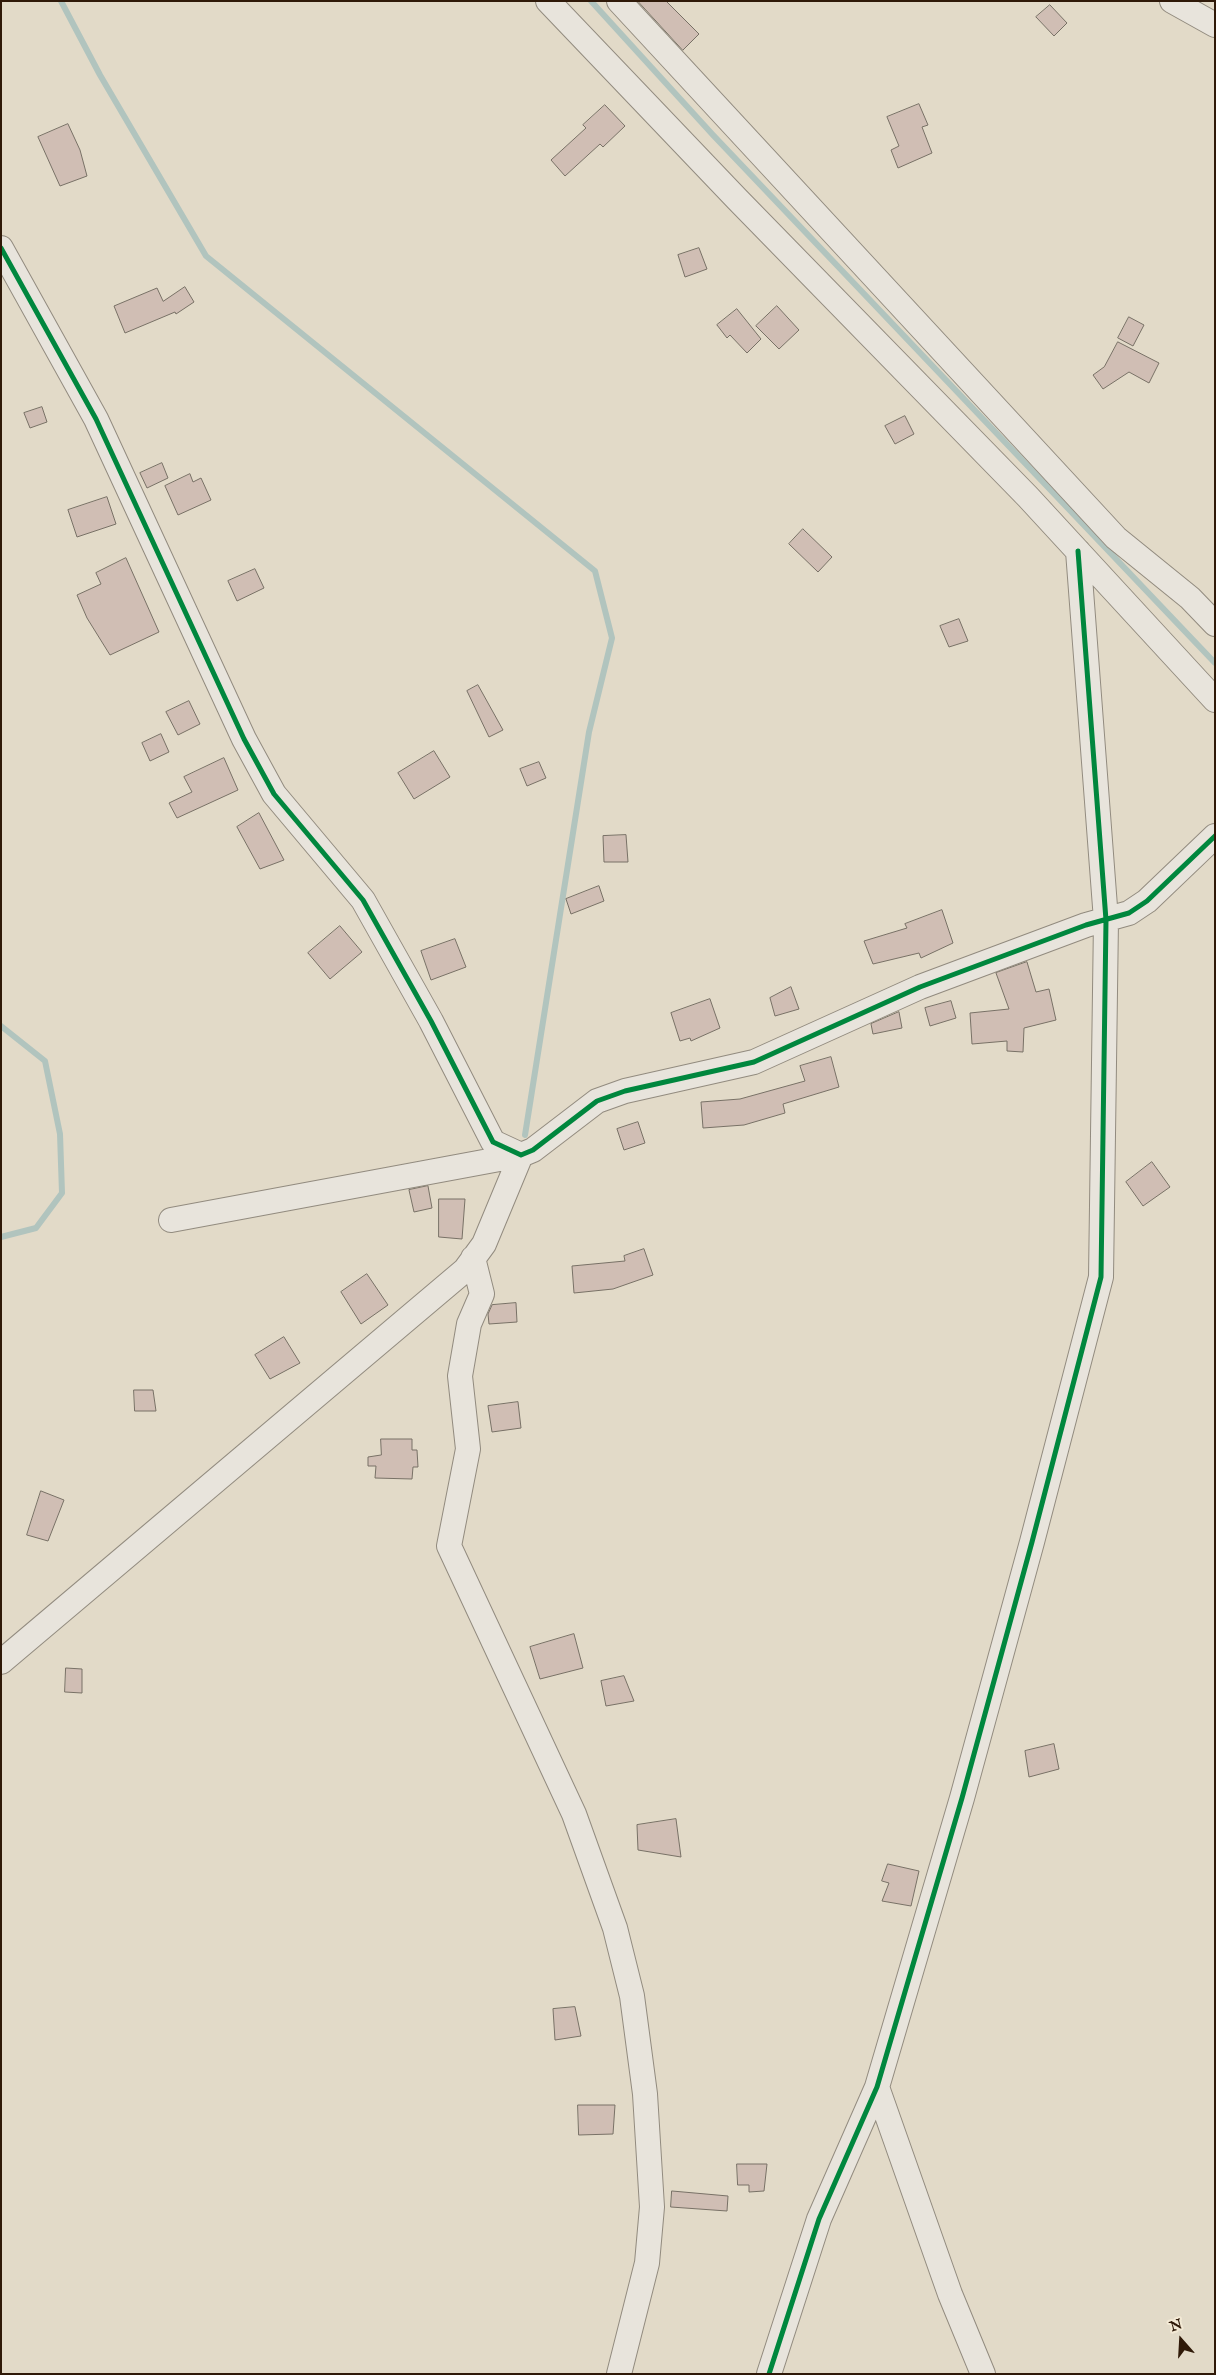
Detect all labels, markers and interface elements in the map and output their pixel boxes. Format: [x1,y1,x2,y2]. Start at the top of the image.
north arrow [1156,2315,1206,2365]
text: N [1167,2315,1185,2336]

